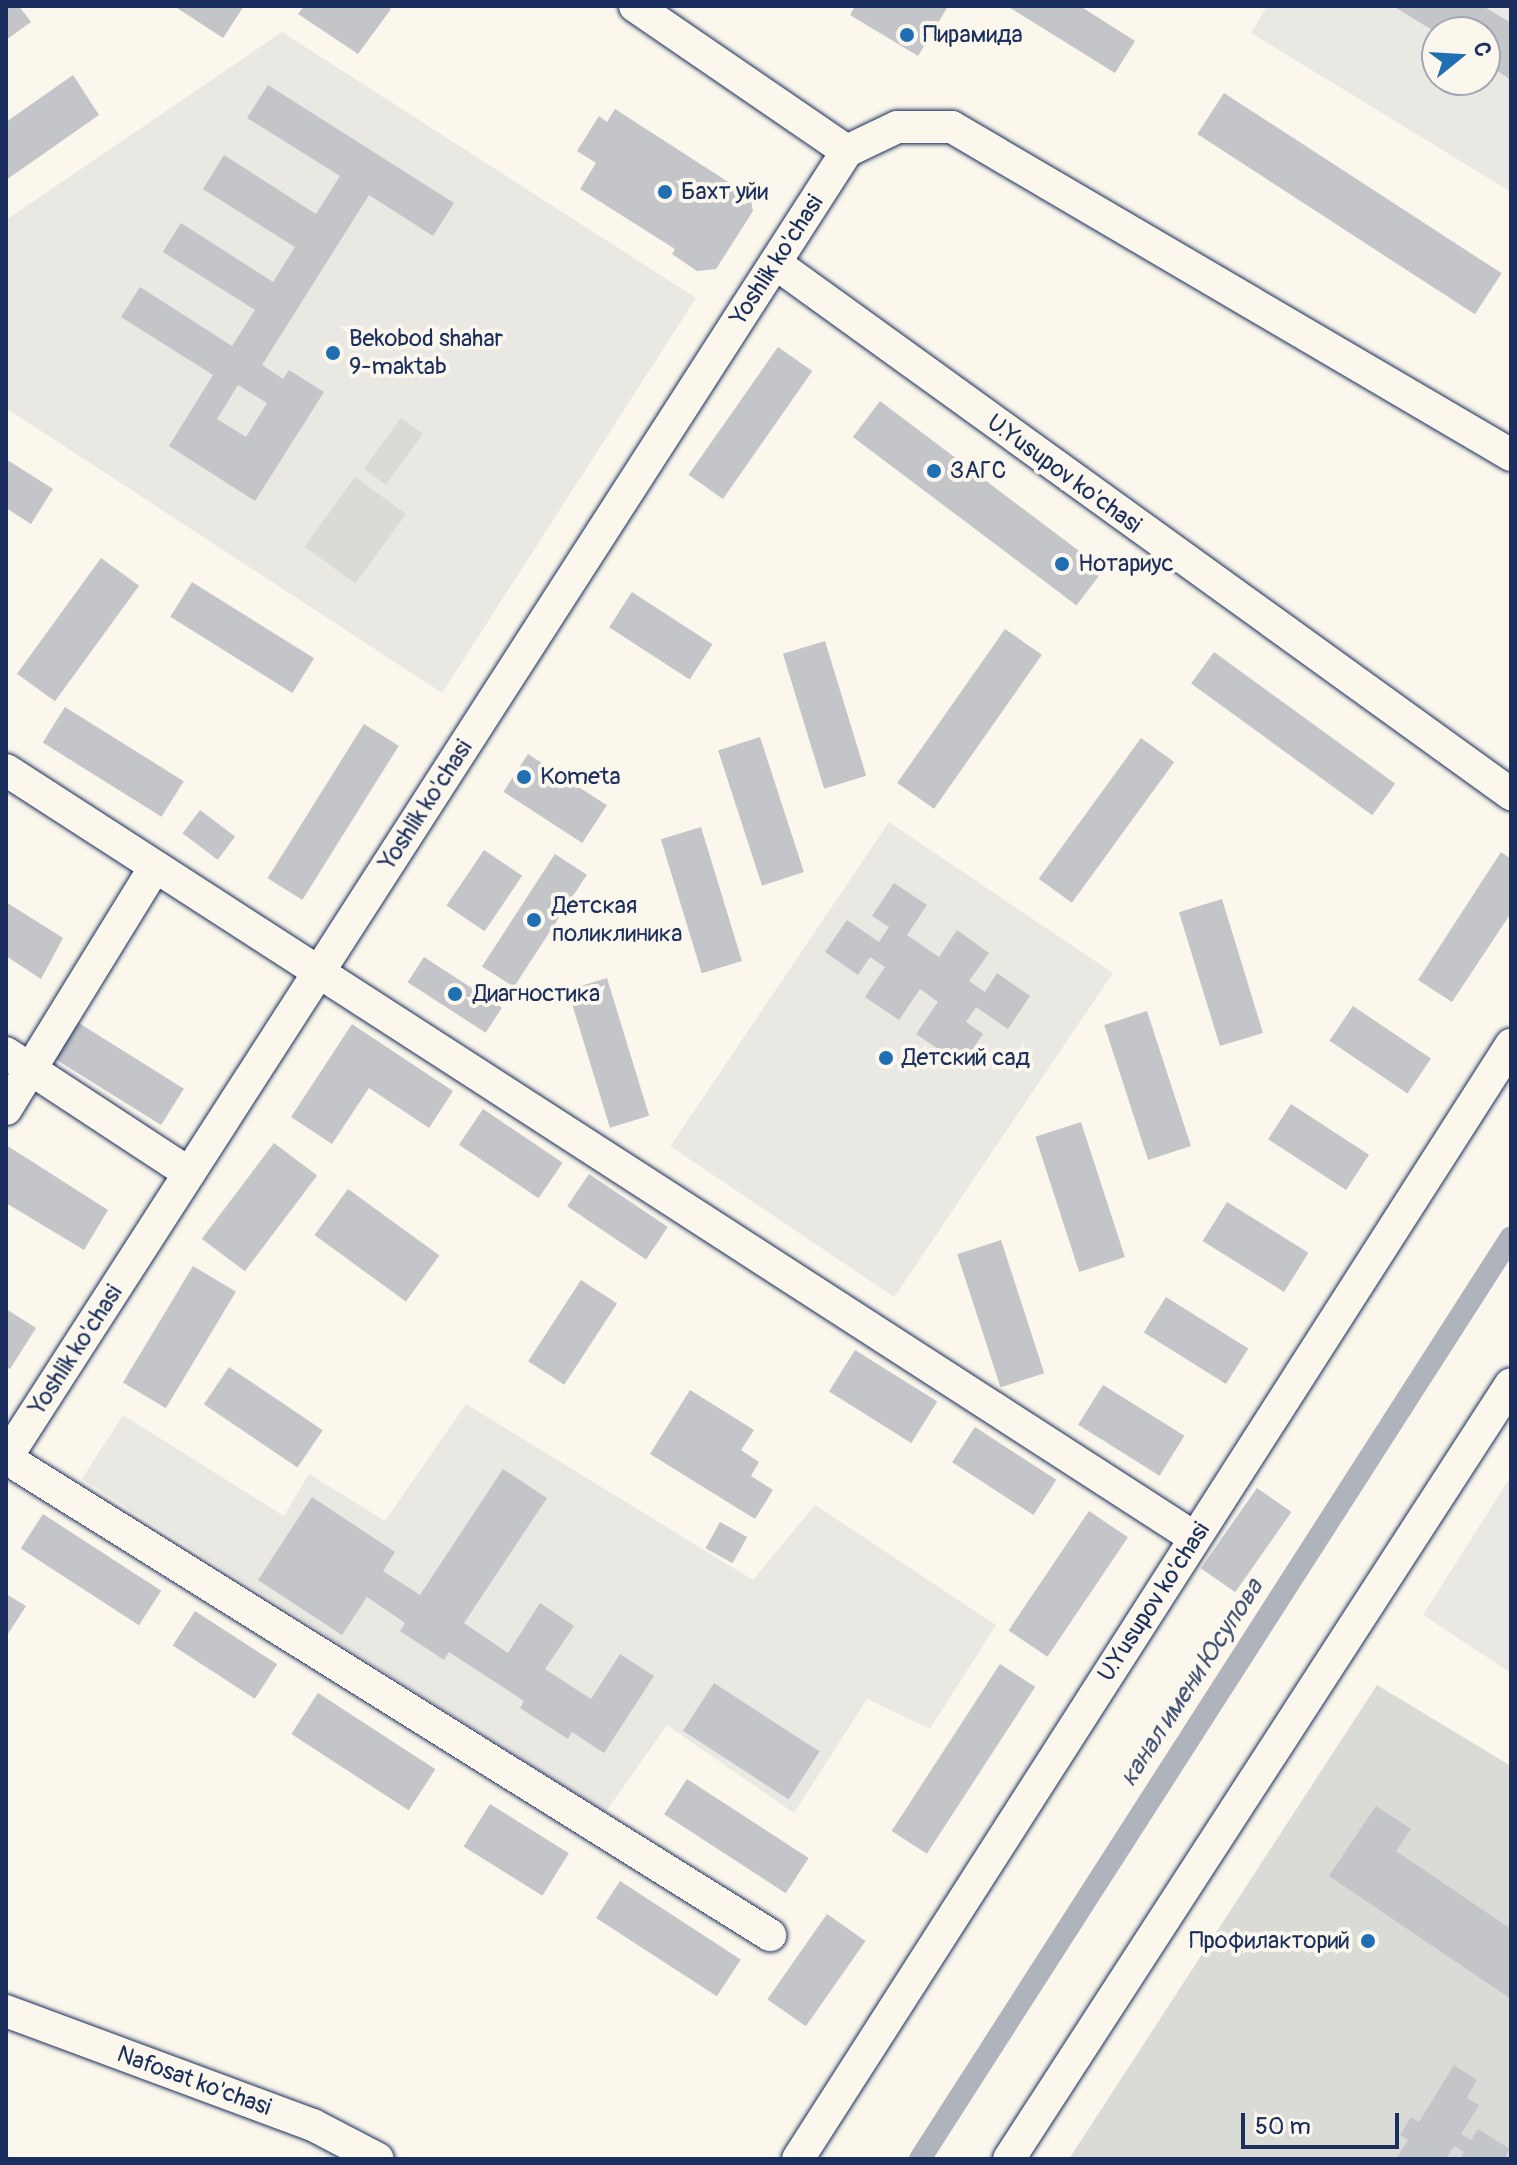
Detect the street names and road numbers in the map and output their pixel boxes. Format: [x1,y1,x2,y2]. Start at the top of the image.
street label: Yoshlik ko'chasi [724,190,830,330]
street label: U.Yusupov ko'chasi [981,408,1147,540]
street label: Yoshlik ko'chasi [373,735,479,875]
street label: Yoshlik ko'chasi [23,1280,129,1420]
street label: U.Yusupov ko'chasi [1092,1517,1216,1687]
street label: Nafosat ko'chasi [113,2040,275,2122]

